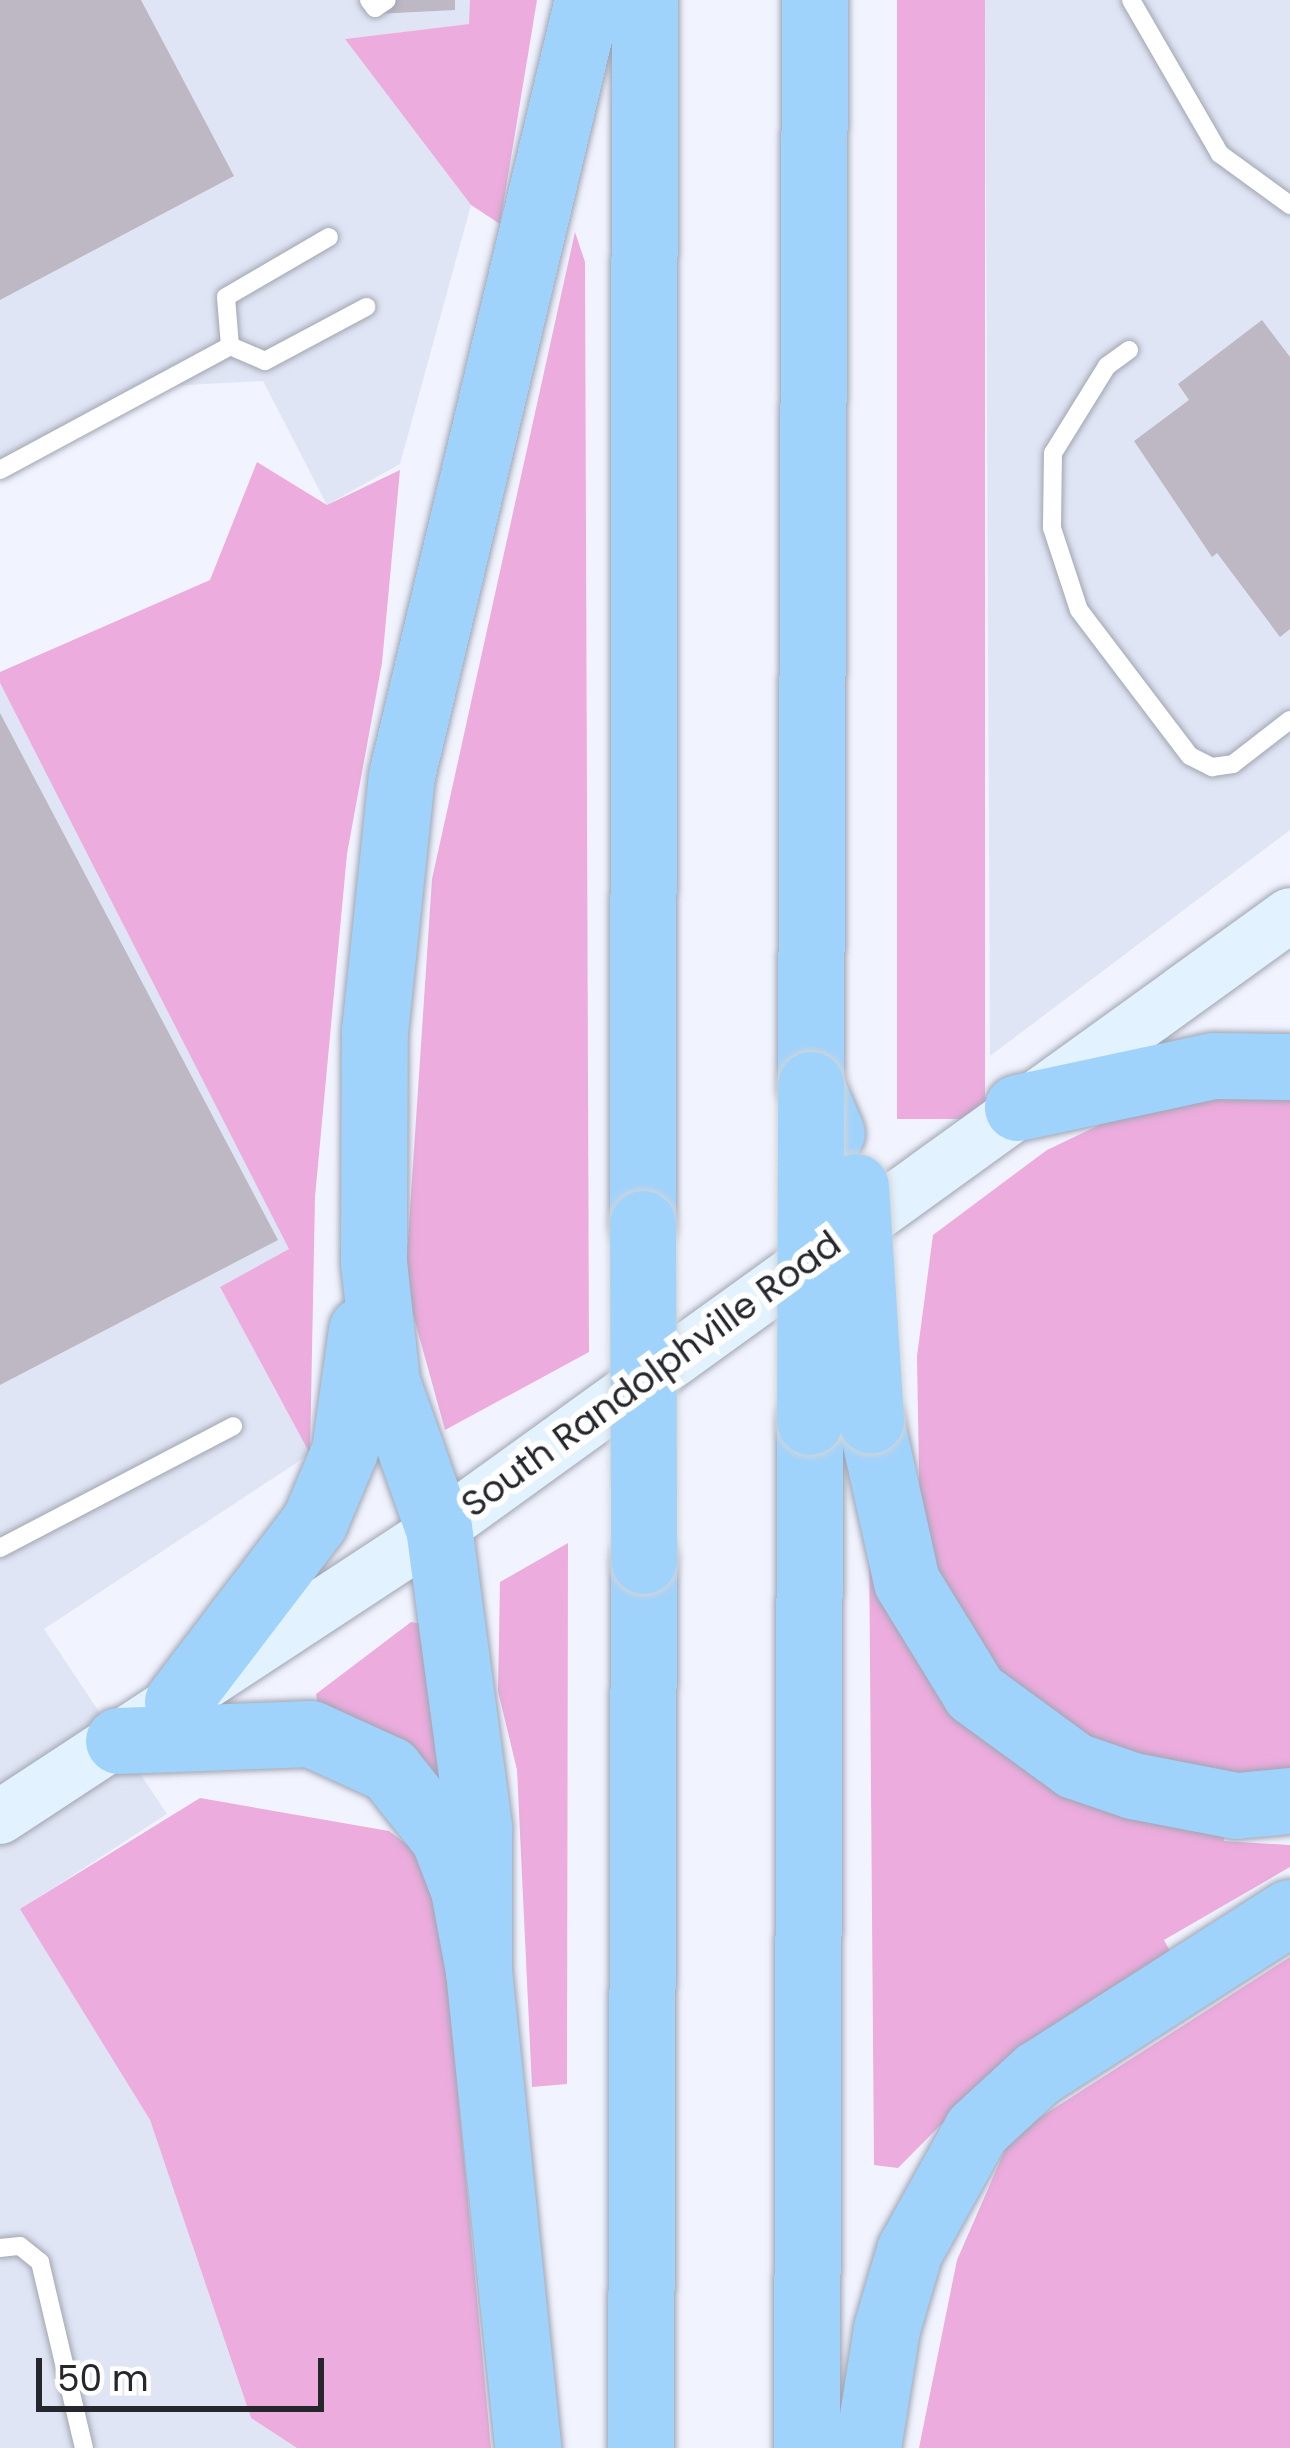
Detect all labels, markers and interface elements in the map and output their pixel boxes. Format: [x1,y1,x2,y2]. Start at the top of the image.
street label: South Randolphville Road [453,1222,849,1526]
scale bar [42,2334,330,2408]
text: 50 m [57,2353,149,2404]

